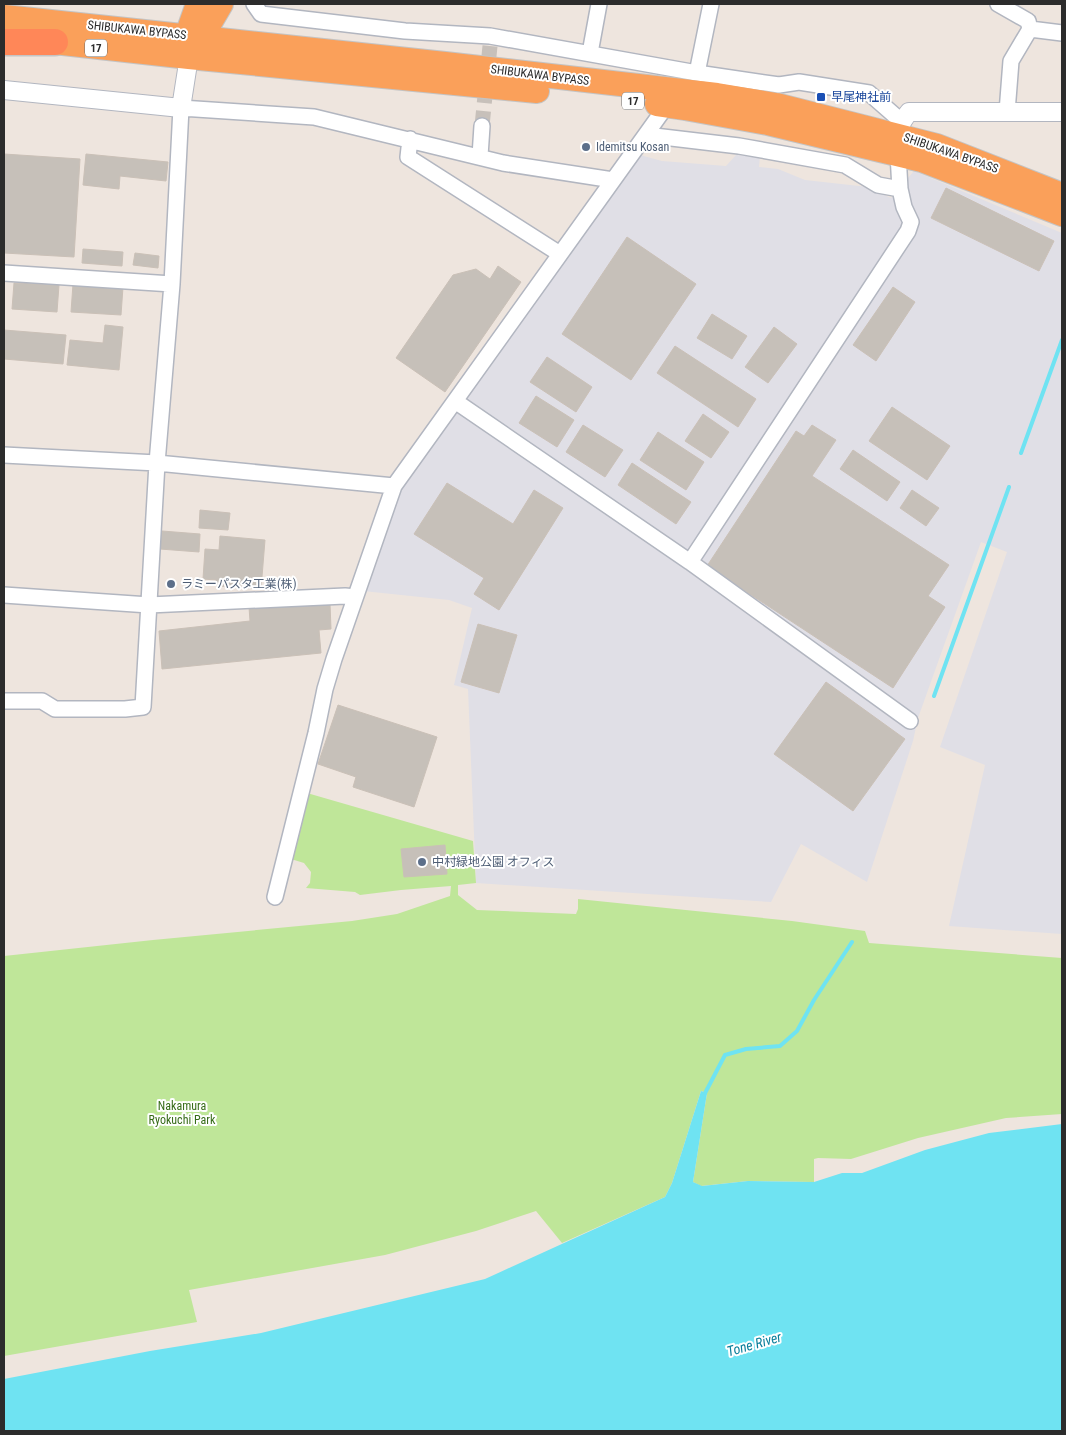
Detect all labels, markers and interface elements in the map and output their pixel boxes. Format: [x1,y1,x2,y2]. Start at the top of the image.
street label: SHIBUKAWA BYPASS [87,18,187,42]
road number: 17 [85,40,107,56]
street label: SHIBUKAWA BYPASS [490,62,590,88]
place label: 早尾神社前 [831,90,891,104]
marker: 早尾神社前 [815,91,827,103]
road number: 17 [622,92,644,110]
street label: SHIBUKAWA BYPASS [902,130,1000,176]
place label: Idemitsu Kosan [596,140,670,154]
marker: Idemitsu Kosan [580,141,592,153]
place label: ラミーパスタ工業(株) [181,577,296,591]
marker: ラミーパスタ工業(株) [165,578,177,590]
place label: 中村緑地公園 オフィス [432,855,555,869]
marker: 中村緑地公園 オフィス [416,856,428,868]
park label: Nakamura Ryokuchi Park [149,1099,216,1127]
water label: Tone River [725,1328,784,1359]

